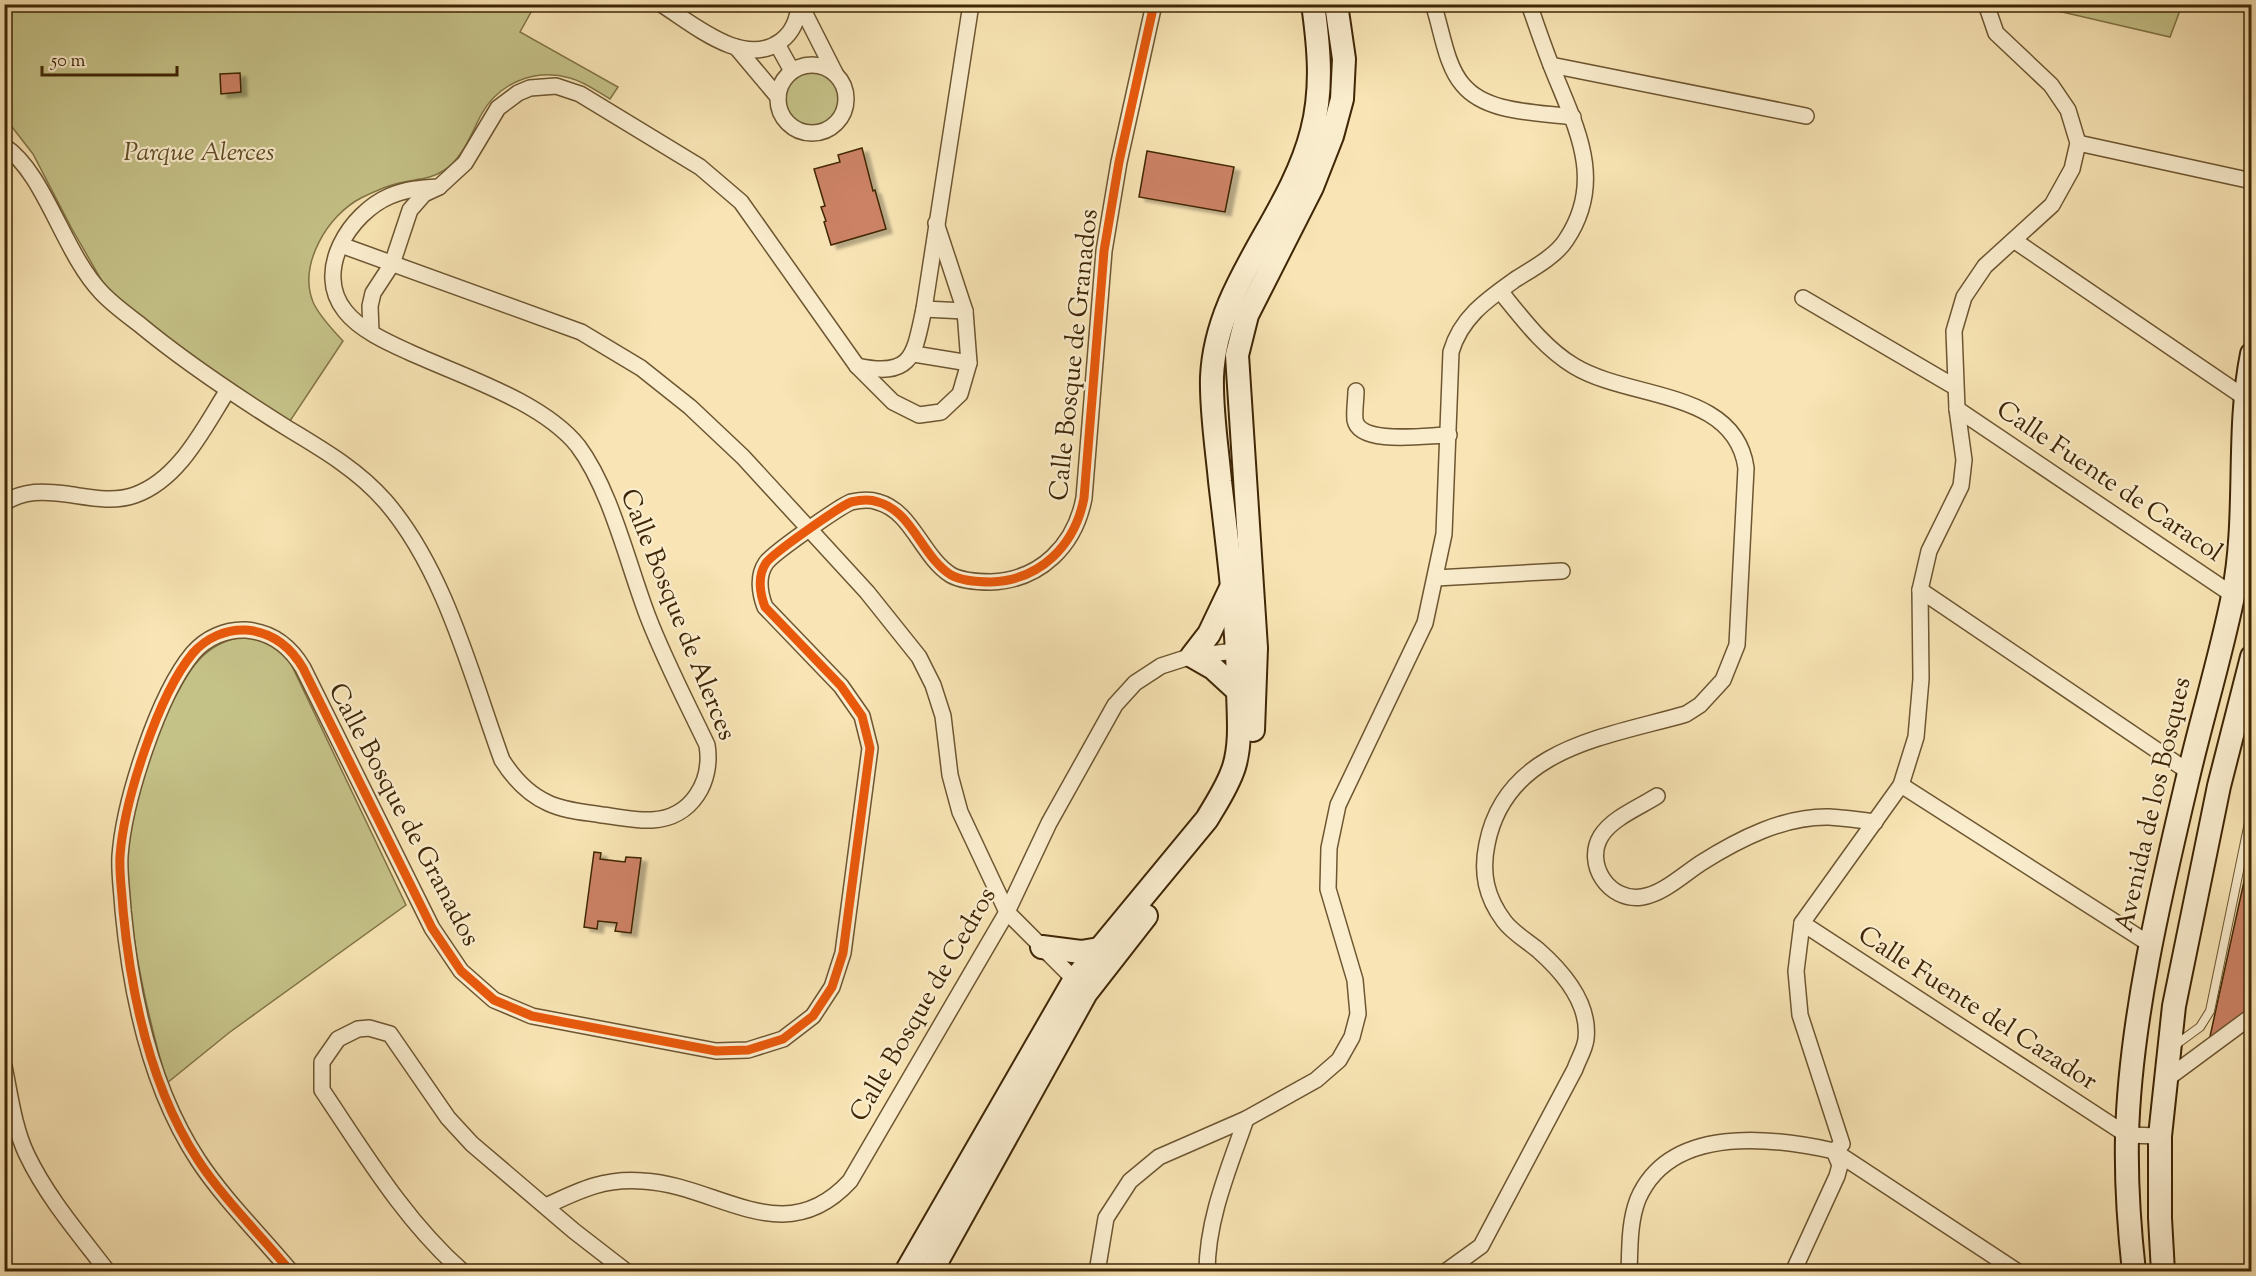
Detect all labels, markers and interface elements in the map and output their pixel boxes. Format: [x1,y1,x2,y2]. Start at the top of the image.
scale bar [42,39,177,77]
text: 50 m [50,49,86,75]
park label: Parque Alerces [124,135,274,172]
street label: Calle Bosque de Granados [1041,207,1109,503]
street label: Calle Fuente de Caracol [1988,392,2230,572]
street label: Calle Bosque de Alerces [610,484,744,746]
street label: Avenida de los Bosques [2107,674,2201,936]
street label: Calle Bosque de Granados [318,677,488,953]
street label: Calle Bosque de Cedros [842,881,1006,1129]
street label: Calle Fuente del Cazador [1850,918,2104,1101]

